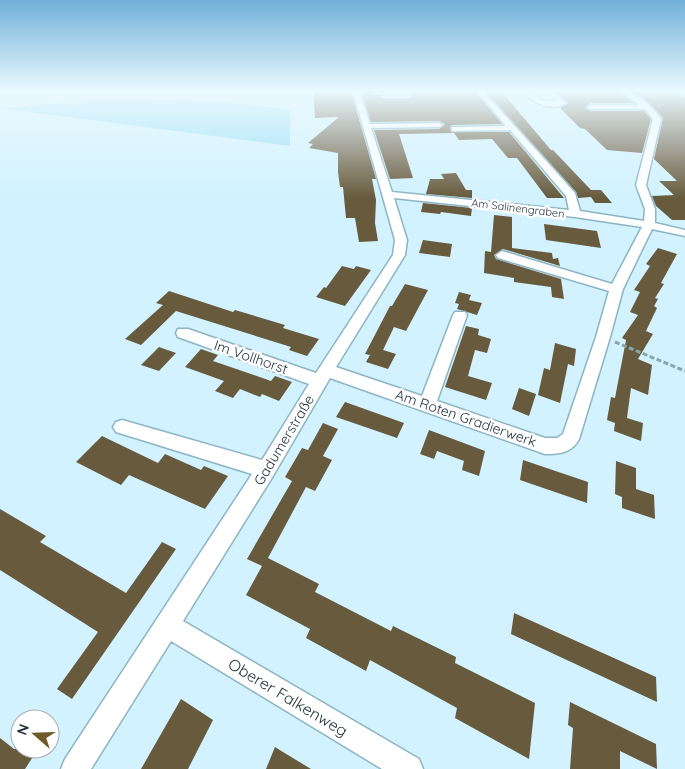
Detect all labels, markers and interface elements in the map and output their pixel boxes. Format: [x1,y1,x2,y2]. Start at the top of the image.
street label: Am Salinengraben [471,195,565,221]
street label: Im Vollhorst [212,336,291,378]
street label: Am Roten Gradierwerk [393,385,539,451]
street label: Gadumerstraße [250,391,318,489]
street label: Oberer Falkenweg [225,653,351,741]
north arrow [10,709,60,759]
text: N [13,722,33,737]

